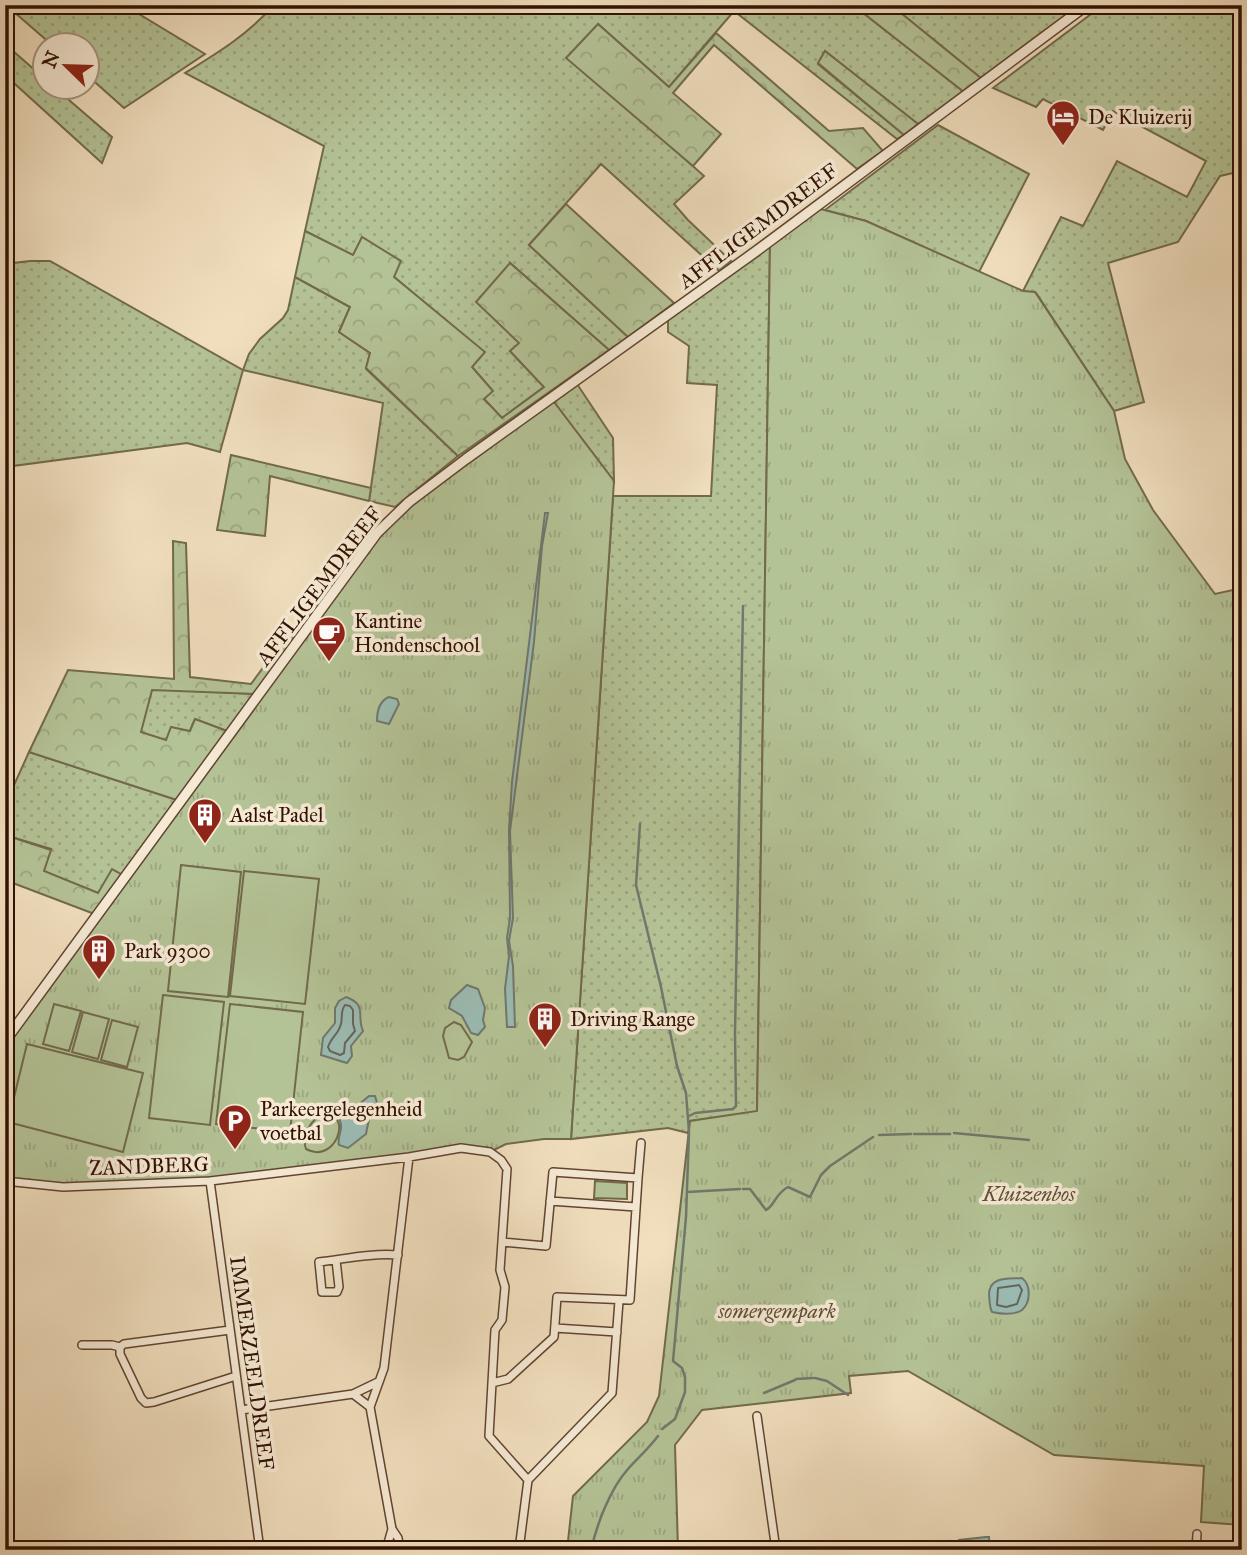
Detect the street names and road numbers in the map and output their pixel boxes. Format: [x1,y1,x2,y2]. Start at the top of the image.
street label: AFFLIGEMDREEF [672,157,843,295]
street label: AFFLIGEMDREEF [250,501,388,672]
street label: ZANDBERG [89,1151,209,1181]
street label: IMMERZEELDREEF [224,1254,280,1472]

